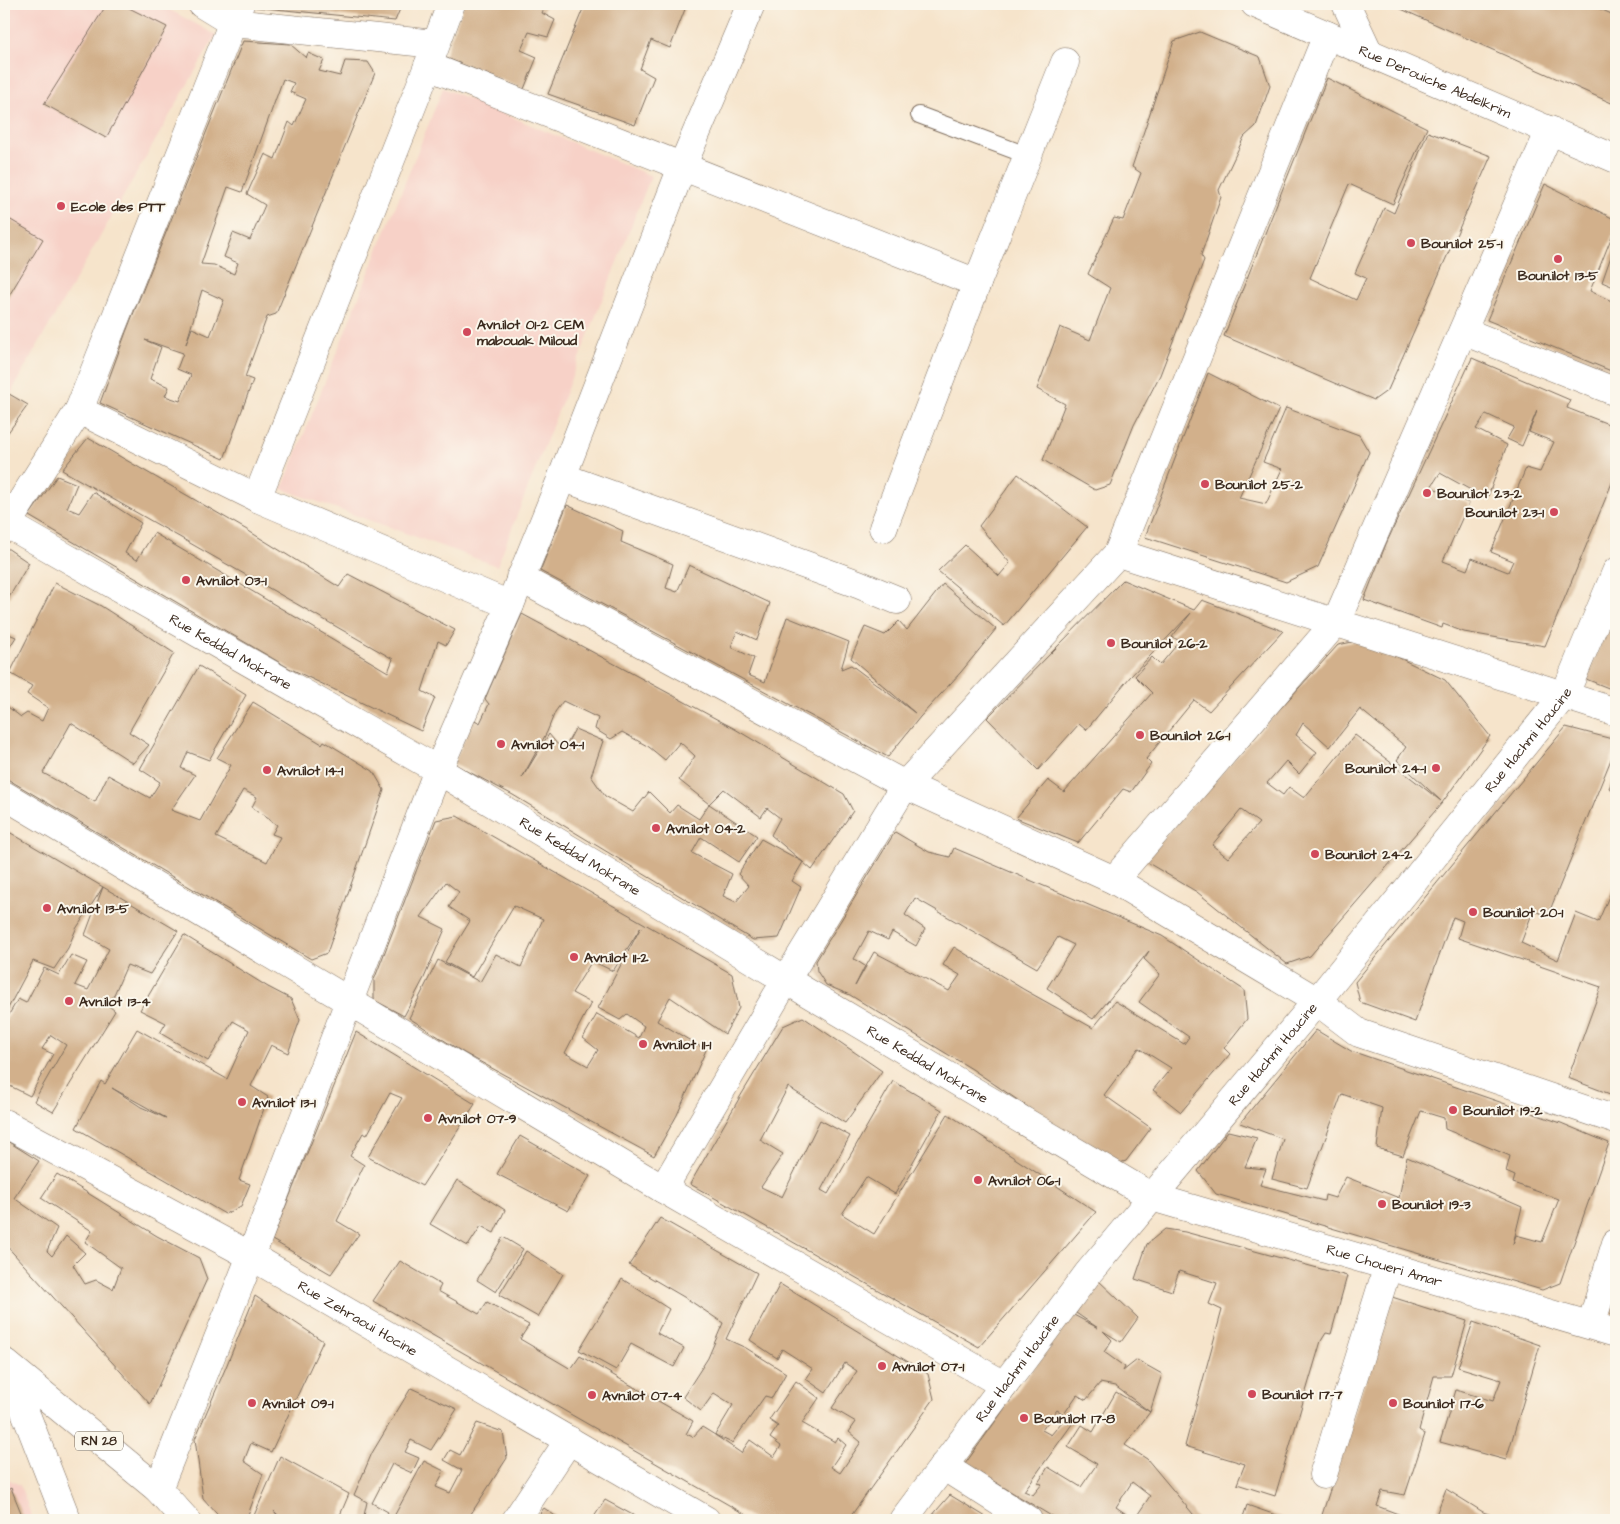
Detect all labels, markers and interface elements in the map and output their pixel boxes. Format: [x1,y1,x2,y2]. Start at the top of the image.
street label: Rue Derouiche Abdelkrim [1355,41,1514,124]
place label: Ecole des PTT [71,197,165,217]
marker: Ecole des PTT [55,200,67,212]
place label: Boun.ilot 25-1 [1421,234,1503,254]
marker: Boun.ilot 25-1 [1405,237,1417,249]
marker: Boun.ilot 13-5 [1552,253,1564,265]
place label: Boun.ilot 13-5 [1518,266,1599,286]
place label: Avn.ilot 01-2 CEM mabouak Miloud [477,315,584,351]
marker: Avn.ilot 01-2 CEM mabouak Miloud [461,326,473,338]
place label: Boun.ilot 25-2 [1215,475,1304,495]
marker: Boun.ilot 25-2 [1199,478,1211,490]
place label: Boun.ilot 23-2 [1437,484,1523,504]
marker: Boun.ilot 23-2 [1421,487,1433,499]
place label: Boun.ilot 23-1 [1465,503,1544,523]
marker: Boun.ilot 23-1 [1548,506,1560,518]
place label: Avn.ilot 03-1 [196,571,267,591]
marker: Avn.ilot 03-1 [180,574,192,586]
street label: Rue Keddad Mokrane [165,609,295,696]
place label: Boun.ilot 26-2 [1121,634,1209,654]
marker: Boun.ilot 26-2 [1105,637,1117,649]
street label: Rue Hachmi Houcine [1480,685,1578,797]
place label: Boun.ilot 26-1 [1150,726,1231,746]
marker: Boun.ilot 26-1 [1134,729,1146,741]
place label: Avn.ilot 04-1 [511,735,584,755]
marker: Avn.ilot 04-1 [495,738,507,750]
place label: Boun.ilot 24-1 [1345,759,1426,779]
place label: Avn.ilot 14-1 [277,761,343,781]
marker: Boun.ilot 24-1 [1430,762,1442,774]
marker: Avn.ilot 14-1 [261,764,273,776]
street label: Rue Keddad Mokrane [515,812,644,901]
place label: Avn.ilot 04-2 [666,819,746,839]
marker: Avn.ilot 04-2 [650,822,662,834]
place label: Boun.ilot 24-2 [1325,845,1413,865]
marker: Boun.ilot 24-2 [1309,848,1321,860]
place label: Avn.ilot 13-5 [57,899,130,919]
marker: Avn.ilot 13-5 [41,902,53,914]
place label: Boun.ilot 20-1 [1483,903,1564,923]
marker: Boun.ilot 20-1 [1467,906,1479,918]
place label: Avn.ilot 11-2 [584,948,650,968]
marker: Avn.ilot 11-2 [568,951,580,963]
place label: Avn.ilot 13-4 [79,992,151,1012]
marker: Avn.ilot 13-4 [63,995,75,1007]
street label: Rue Hachmi Houcine [1224,998,1323,1110]
street label: Rue Keddad Mokrane [863,1021,992,1109]
place label: Avn.ilot 11-1 [653,1035,712,1055]
marker: Avn.ilot 11-1 [637,1038,649,1050]
place label: Avn.ilot 13-1 [252,1093,316,1113]
marker: Avn.ilot 13-1 [236,1096,248,1108]
place label: Boun.ilot 19-2 [1463,1101,1543,1121]
marker: Boun.ilot 19-2 [1447,1104,1459,1116]
place label: Avn.ilot 07-9 [438,1109,516,1129]
marker: Avn.ilot 07-9 [422,1112,434,1124]
place label: Avn.ilot 06-1 [988,1171,1061,1191]
marker: Avn.ilot 06-1 [972,1174,984,1186]
place label: Boun.ilot 19-3 [1392,1195,1471,1215]
marker: Boun.ilot 19-3 [1376,1198,1388,1210]
street label: Rue Choueri Amar [1324,1240,1445,1293]
street label: Rue Zehraoui Hocine [294,1276,421,1362]
street label: Rue Hachmi Houcine [971,1311,1065,1426]
place label: Avn.ilot 07-1 [892,1357,964,1377]
marker: Avn.ilot 07-1 [876,1360,888,1372]
place label: Boun.ilot 17-7 [1262,1385,1343,1405]
place label: Avn.ilot 07-4 [602,1386,682,1406]
marker: Boun.ilot 17-7 [1246,1388,1258,1400]
marker: Avn.ilot 07-4 [586,1389,598,1401]
place label: Avn.ilot 09-1 [262,1394,334,1414]
place label: Boun.ilot 17-6 [1403,1394,1484,1414]
marker: Avn.ilot 09-1 [246,1397,258,1409]
marker: Boun.ilot 17-6 [1387,1397,1399,1409]
place label: Boun.ilot 17-8 [1034,1409,1115,1429]
marker: Boun.ilot 17-8 [1018,1412,1030,1424]
road number: RN 28 [75,1432,123,1450]

